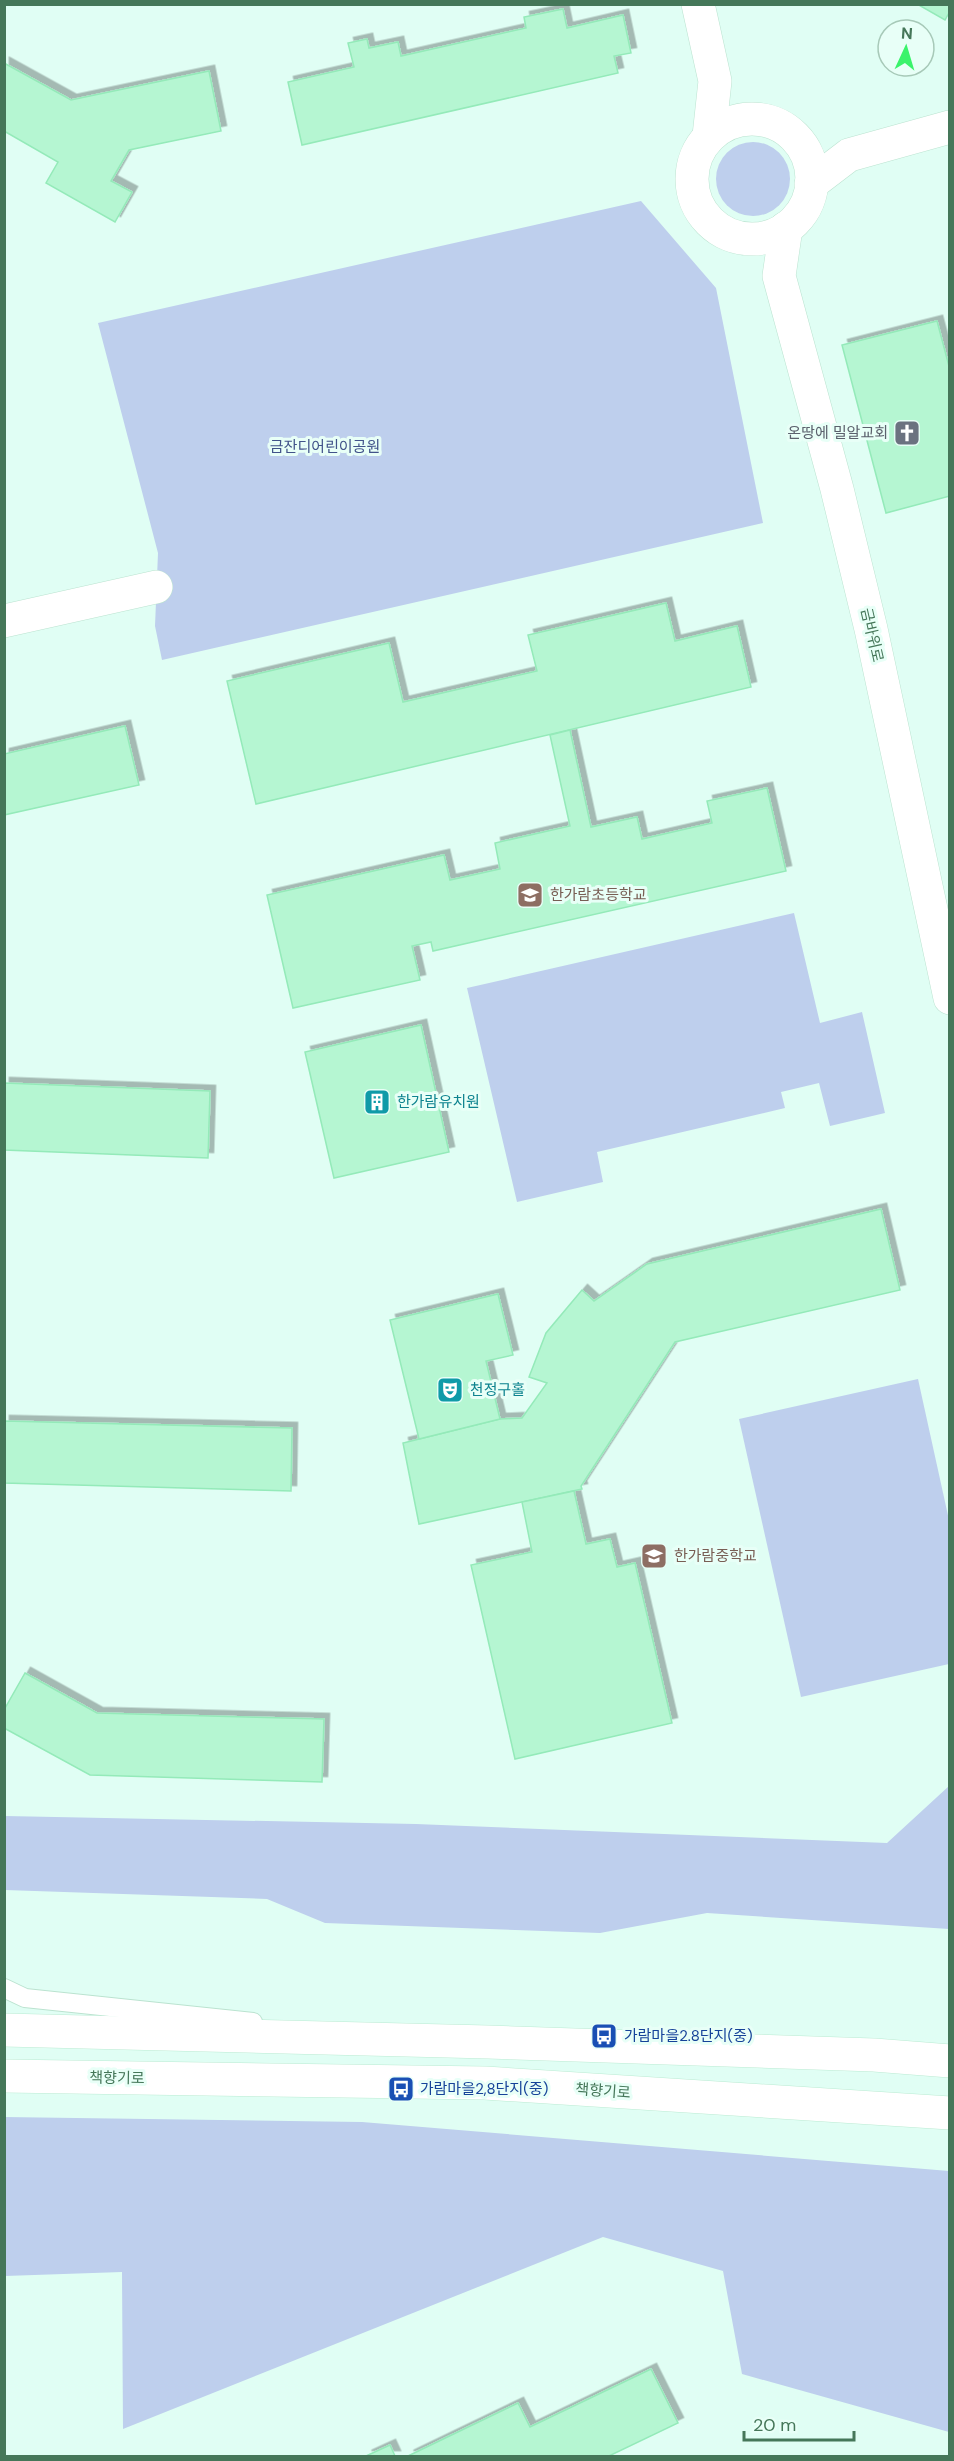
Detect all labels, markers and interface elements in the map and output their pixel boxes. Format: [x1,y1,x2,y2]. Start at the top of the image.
north arrow [876,18,936,78]
text: N [900,23,914,44]
church icon: 온땅에 밀알교회 [892,418,922,448]
place label: 온땅에 밀알교회 [787,423,888,443]
park label: 금잔디어린이공원 [270,437,380,457]
street label: 금바위로 [856,606,888,664]
school or university icon: 한가람초등학교 [515,880,545,910]
place label: 한가람초등학교 [550,885,647,905]
building icon: 한가람유치원 [362,1087,392,1117]
place label: 한가람유치원 [397,1092,480,1112]
theatre icon: 천정구홀 [435,1375,465,1405]
place label: 천정구홀 [470,1380,525,1400]
school or university icon: 한가람중학교 [639,1541,669,1571]
place label: 한가람중학교 [674,1546,757,1566]
bus stop icon: 가람마을2.8단지(중) [589,2021,619,2051]
place label: 가람마을2.8단지(중) [624,2026,753,2046]
street label: 책향기로 [89,2068,145,2088]
bus stop icon: 가람마을2,8단지(중) [386,2074,416,2104]
place label: 가람마을2,8단지(중) [420,2079,548,2099]
street label: 책향기로 [575,2079,631,2103]
scale bar [744,2404,854,2442]
text: 20 m [753,2413,796,2437]

